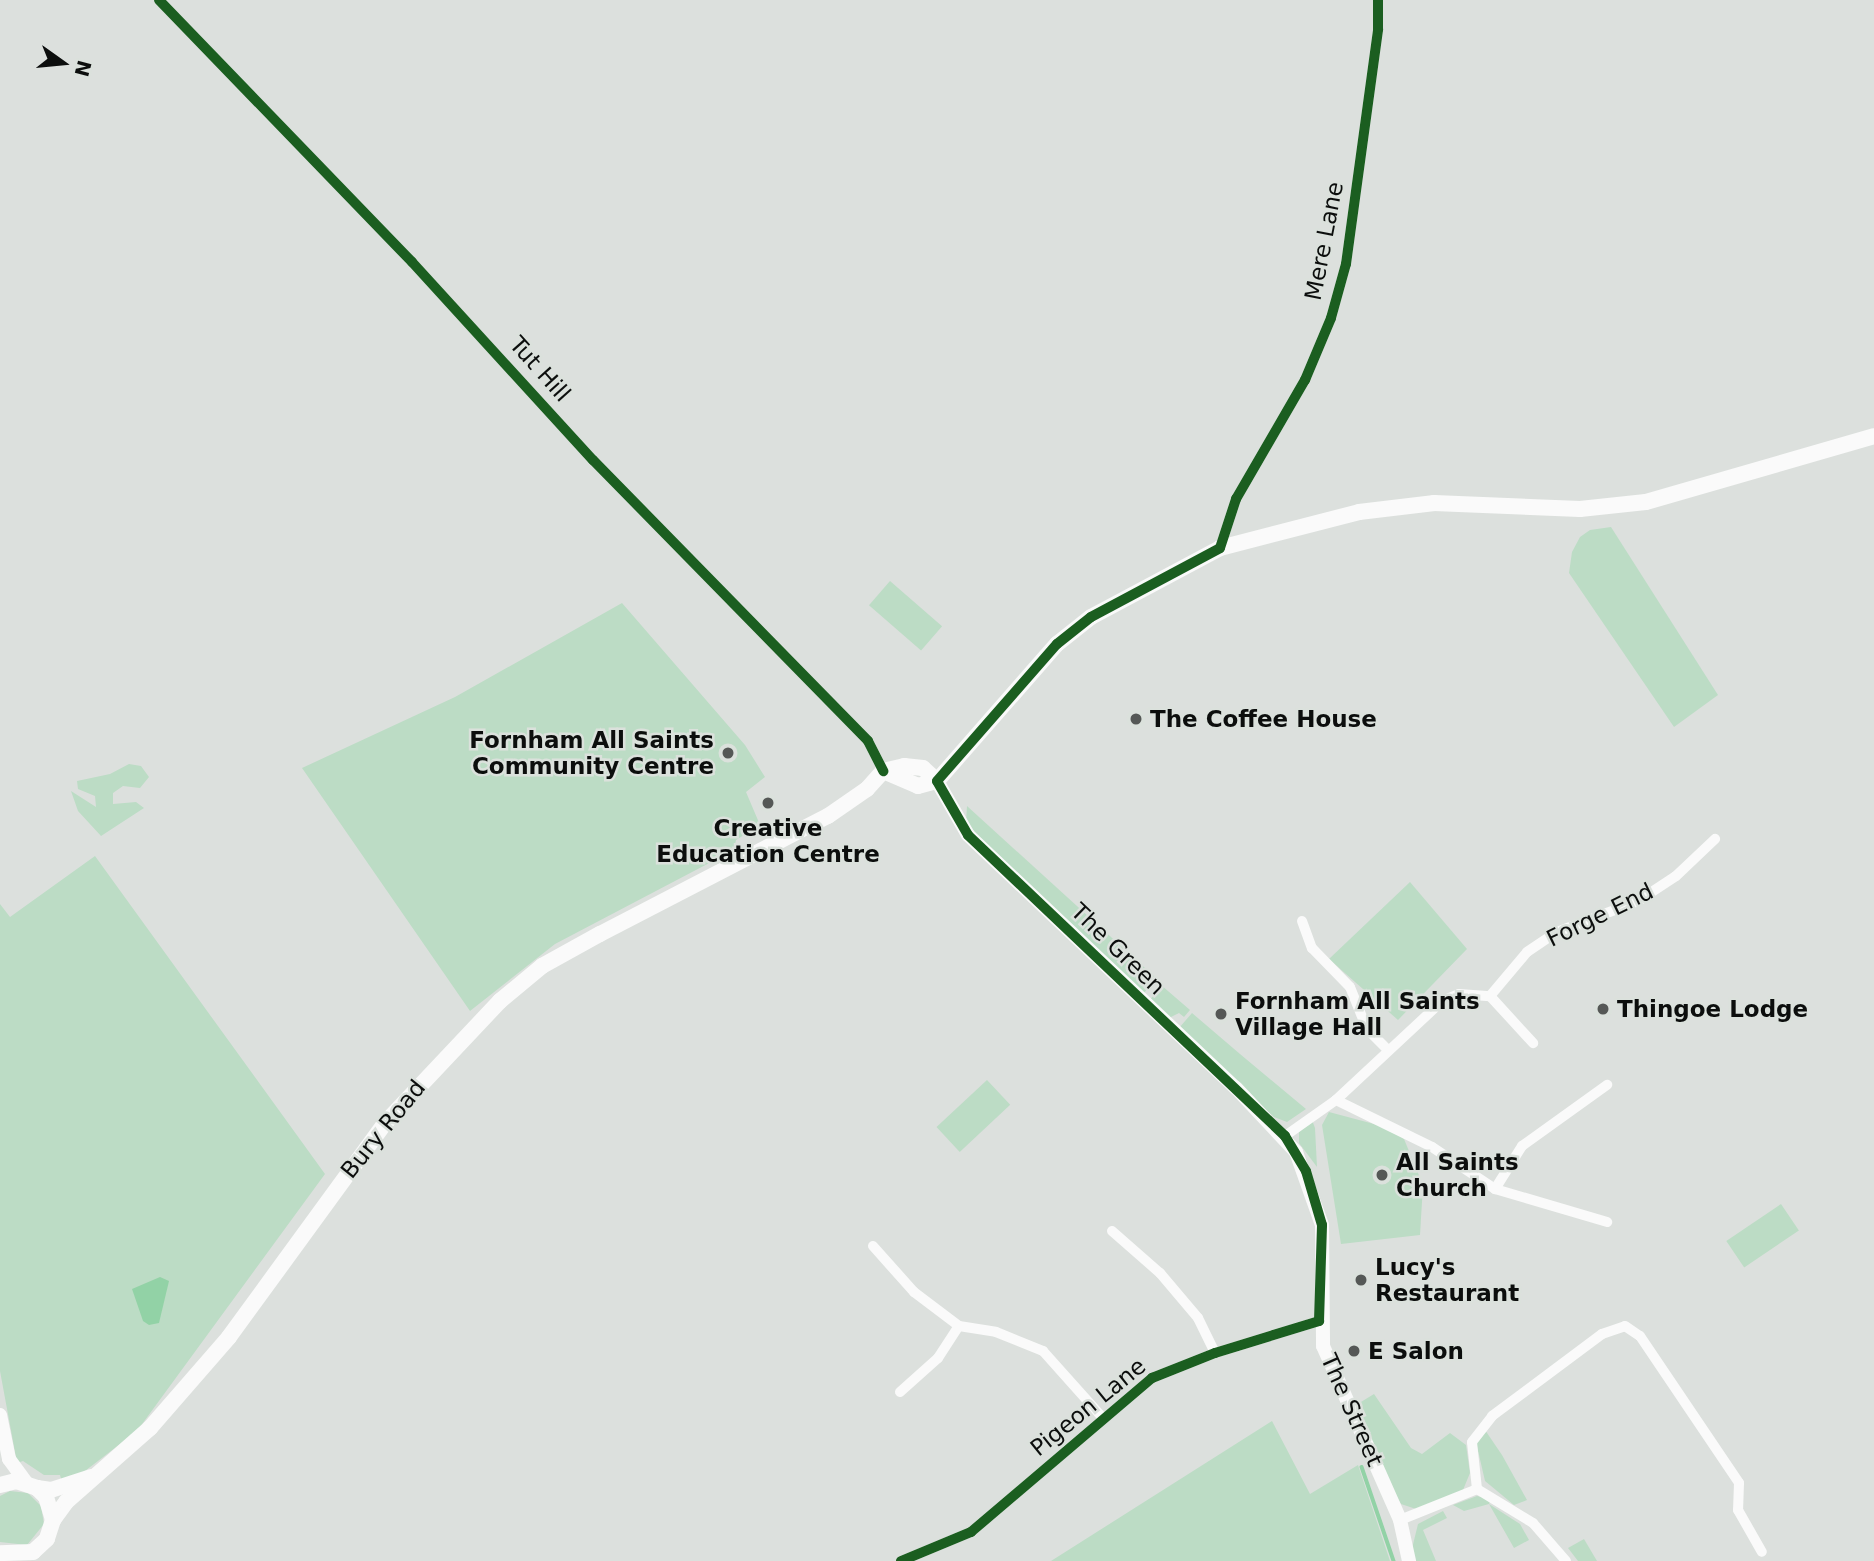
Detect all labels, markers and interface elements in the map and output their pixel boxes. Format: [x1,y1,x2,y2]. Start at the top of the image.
north arrow [28,28,98,98]
text: N [71,58,96,79]
street label: Mere Lane [1299,179,1349,303]
street label: Tut Hill [504,331,576,407]
place label: The Coffee House [1150,705,1377,733]
marker: The Coffee House [1128,711,1144,727]
place label: Fornham All Saints Community Centre [469,726,714,780]
marker: Fornham All Saints Community Centre [720,745,736,761]
marker: Creative Education Centre [760,795,776,811]
place label: Creative Education Centre [656,814,880,868]
street label: Forge End [1542,877,1658,953]
street label: The Green [1065,897,1171,1001]
place label: Fornham All Saints Village Hall [1235,987,1480,1041]
place label: Thingoe Lodge [1617,995,1808,1023]
marker: Thingoe Lodge [1595,1001,1611,1017]
marker: Fornham All Saints Village Hall [1213,1006,1229,1022]
street label: Bury Road [335,1074,431,1184]
place label: All Saints Church [1396,1148,1519,1202]
marker: All Saints Church [1374,1167,1390,1183]
place label: Lucy's Restaurant [1375,1253,1519,1307]
marker: Lucy's Restaurant [1353,1272,1369,1288]
place label: E Salon [1368,1337,1464,1365]
marker: E Salon [1346,1343,1362,1359]
street label: The Street [1315,1350,1389,1470]
street label: Pigeon Lane [1025,1352,1151,1462]

